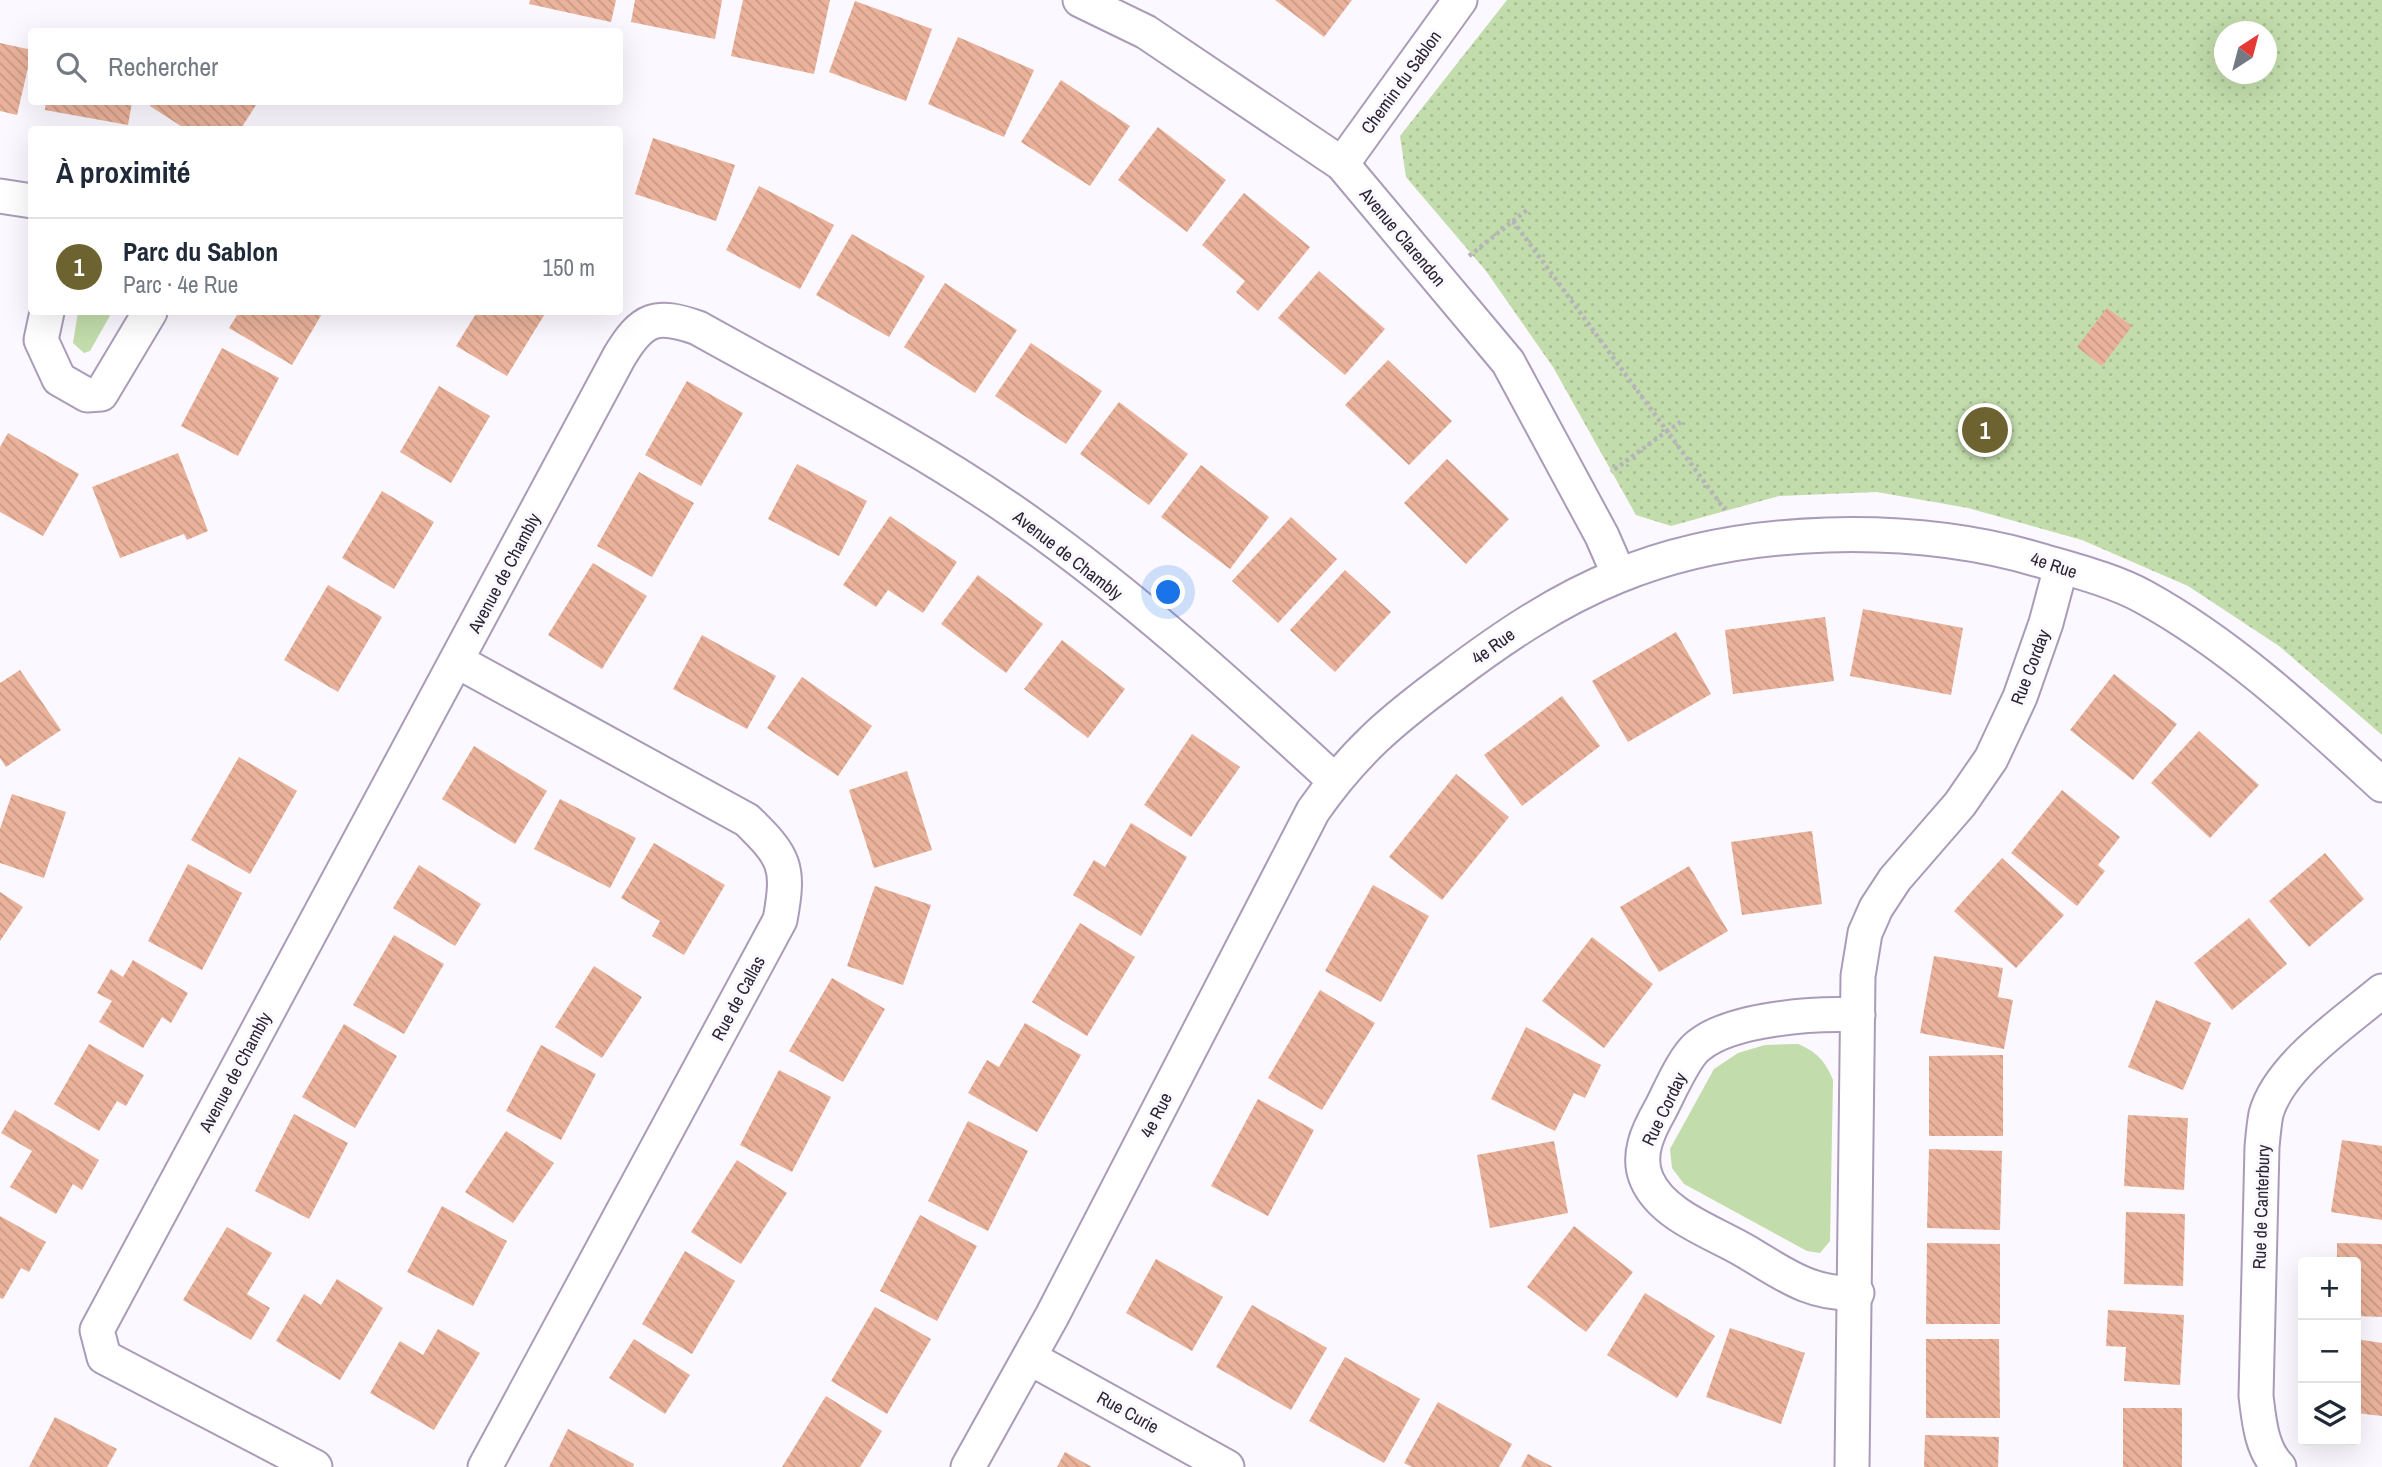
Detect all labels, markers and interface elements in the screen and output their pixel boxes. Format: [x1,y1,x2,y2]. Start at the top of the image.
north arrow [2214,21,2277,84]
street label: Chemin du Sablon [1355,25,1447,139]
search box [28,28,623,105]
icon: search [52,48,90,86]
text: Rechercher [108,49,218,84]
text: À proximité [56,152,190,192]
street label: Avenue Clarendon [1354,181,1452,292]
text: Parc du Sablon [123,234,278,269]
text: 1 [74,252,84,283]
text: 150 m [543,252,595,283]
text: Parc · 4e Rue [123,269,238,300]
pin: 1 [1962,404,2008,456]
street label: Avenue de Chambly [1007,504,1128,606]
street label: Avenue de Chambly [461,508,546,638]
street label: 4e Rue [2028,546,2080,584]
your location [1151,575,1185,609]
street label: 4e Rue [1466,622,1520,670]
street label: Rue Corday [2004,625,2056,708]
street label: Rue de Callas [705,951,771,1045]
street label: Avenue de Chambly [192,1007,277,1137]
street label: Rue Corday [1636,1068,1693,1150]
street label: 4e Rue [1134,1088,1178,1142]
street label: Rue de Canterbury [2246,1144,2276,1270]
map controls [2298,1257,2361,1446]
button: + [2298,1257,2361,1320]
button: − [2298,1320,2361,1383]
button: layers [2298,1383,2361,1446]
street label: Rue Curie [1093,1385,1163,1439]

